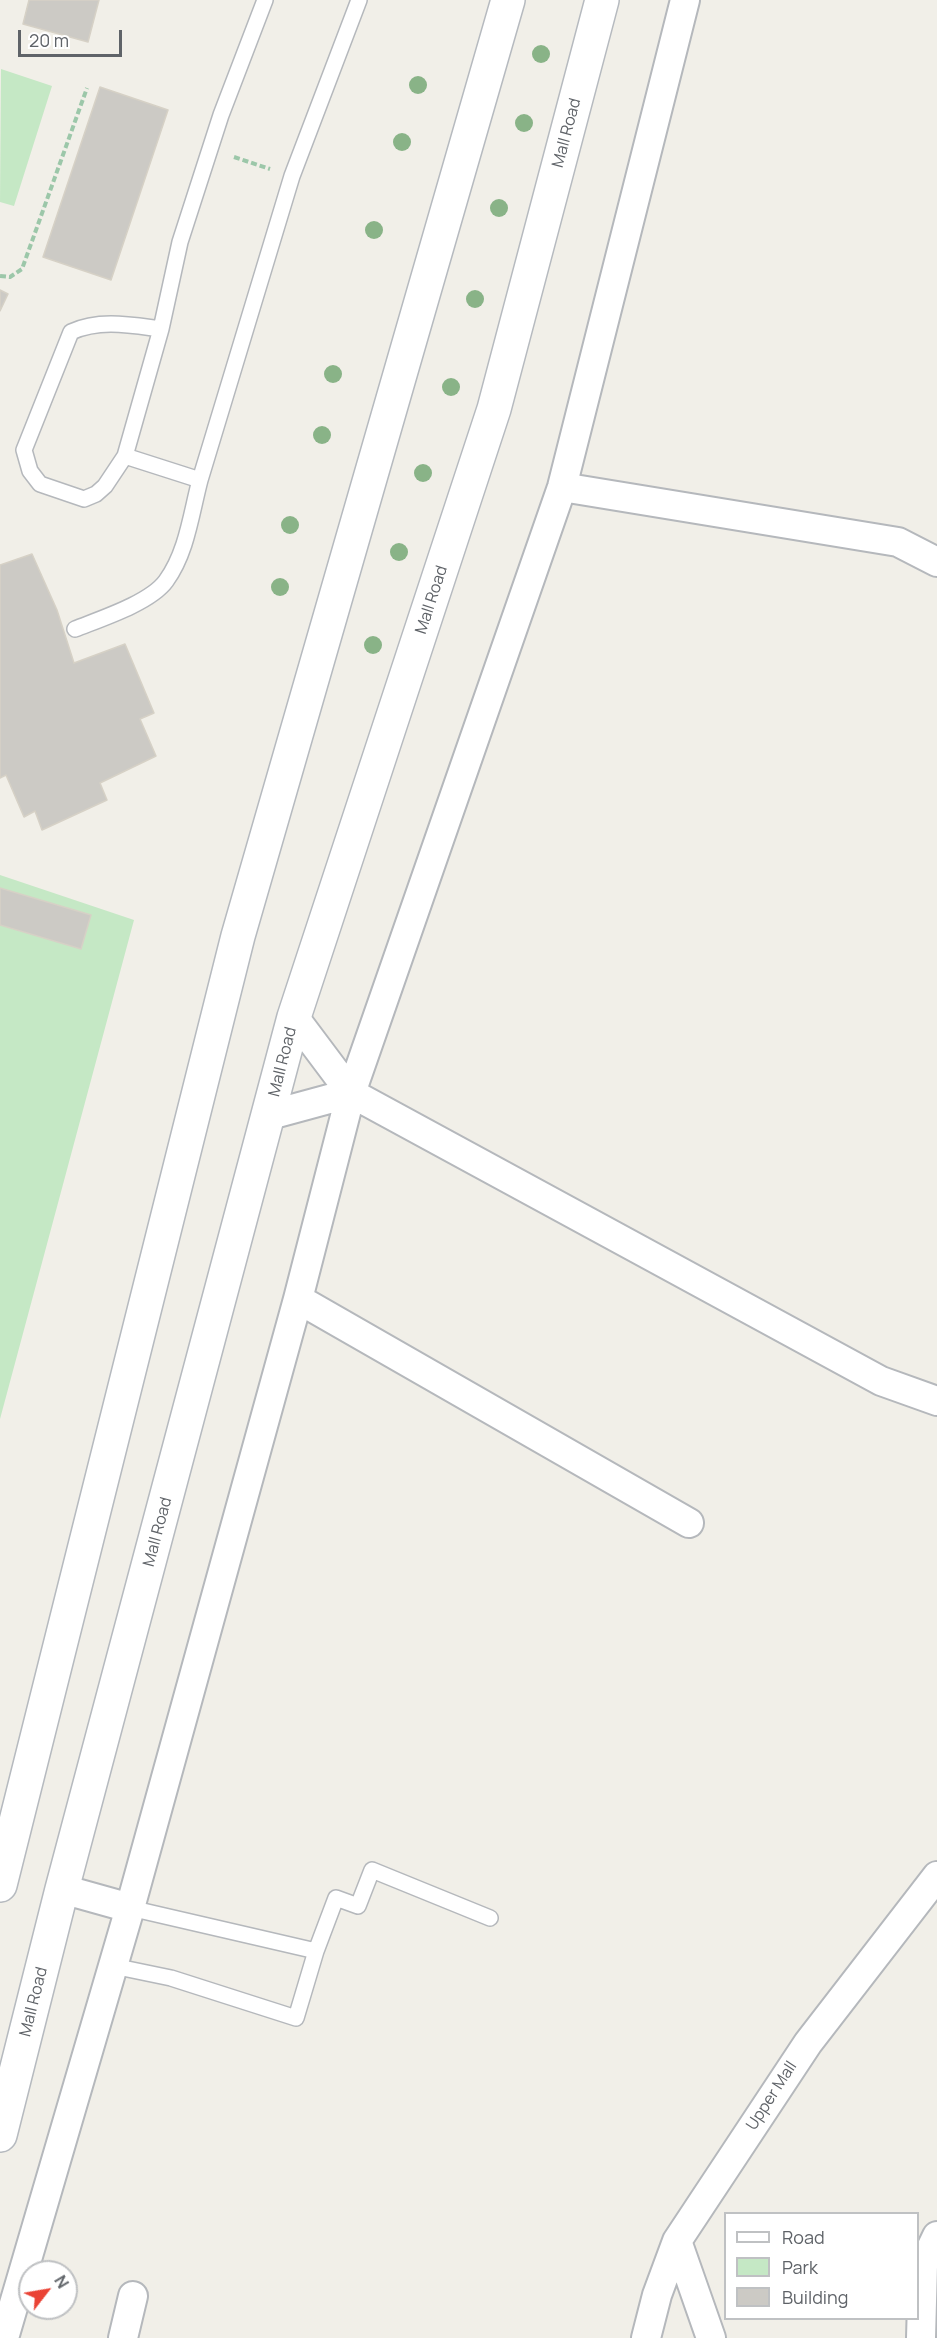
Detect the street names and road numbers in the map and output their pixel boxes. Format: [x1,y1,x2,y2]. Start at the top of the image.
street label: Mall Road [549,96,585,170]
street label: Mall Road [412,563,452,637]
street label: Mall Road [265,1025,301,1099]
street label: Mall Road [140,1495,176,1569]
street label: Mall Road [16,1965,52,2039]
street label: Upper Mall [743,2058,801,2134]

